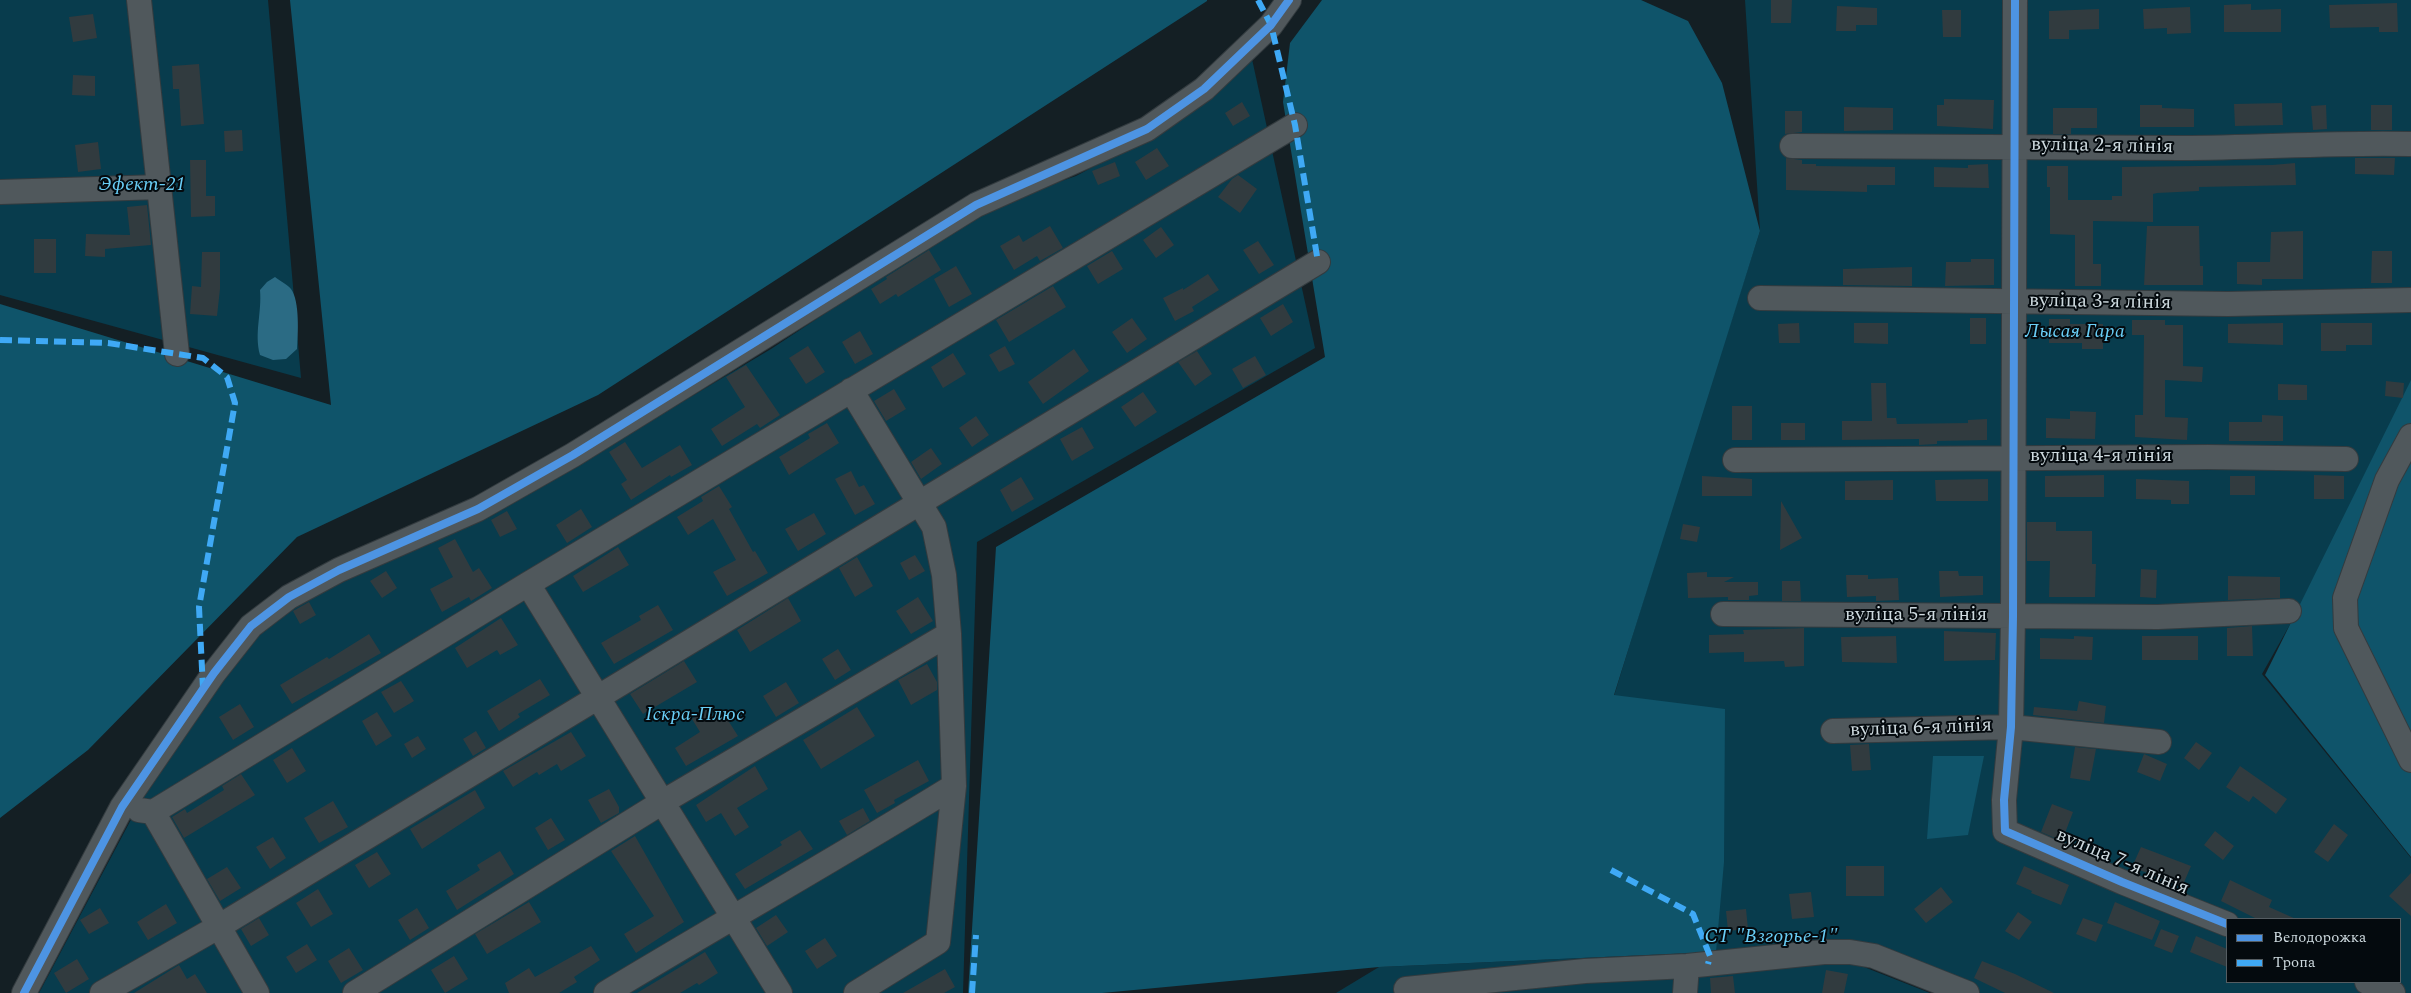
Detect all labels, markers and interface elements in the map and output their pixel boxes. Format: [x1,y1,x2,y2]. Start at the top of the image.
street label: вуліца 2-я лінія [2031,134,2173,160]
park label: Эфект-21 [98,174,186,198]
street label: вуліца 3-я лінія [2029,290,2171,316]
park label: Лысая Гара [2025,321,2125,345]
street label: вуліца 4-я лінія [2030,445,2172,469]
street label: вуліца 5-я лінія [1845,604,1987,628]
park label: Іскра-Плюс [646,704,744,728]
street label: вуліца 6-я лінія [1849,715,1993,743]
street label: вуліца 7-я лінія [2052,824,2192,902]
legend [2226,918,2401,983]
park label: СТ "Взгорье-1" [1704,926,1838,950]
text: Велодорожка [2273,926,2366,949]
text: Тропа [2273,951,2315,974]

